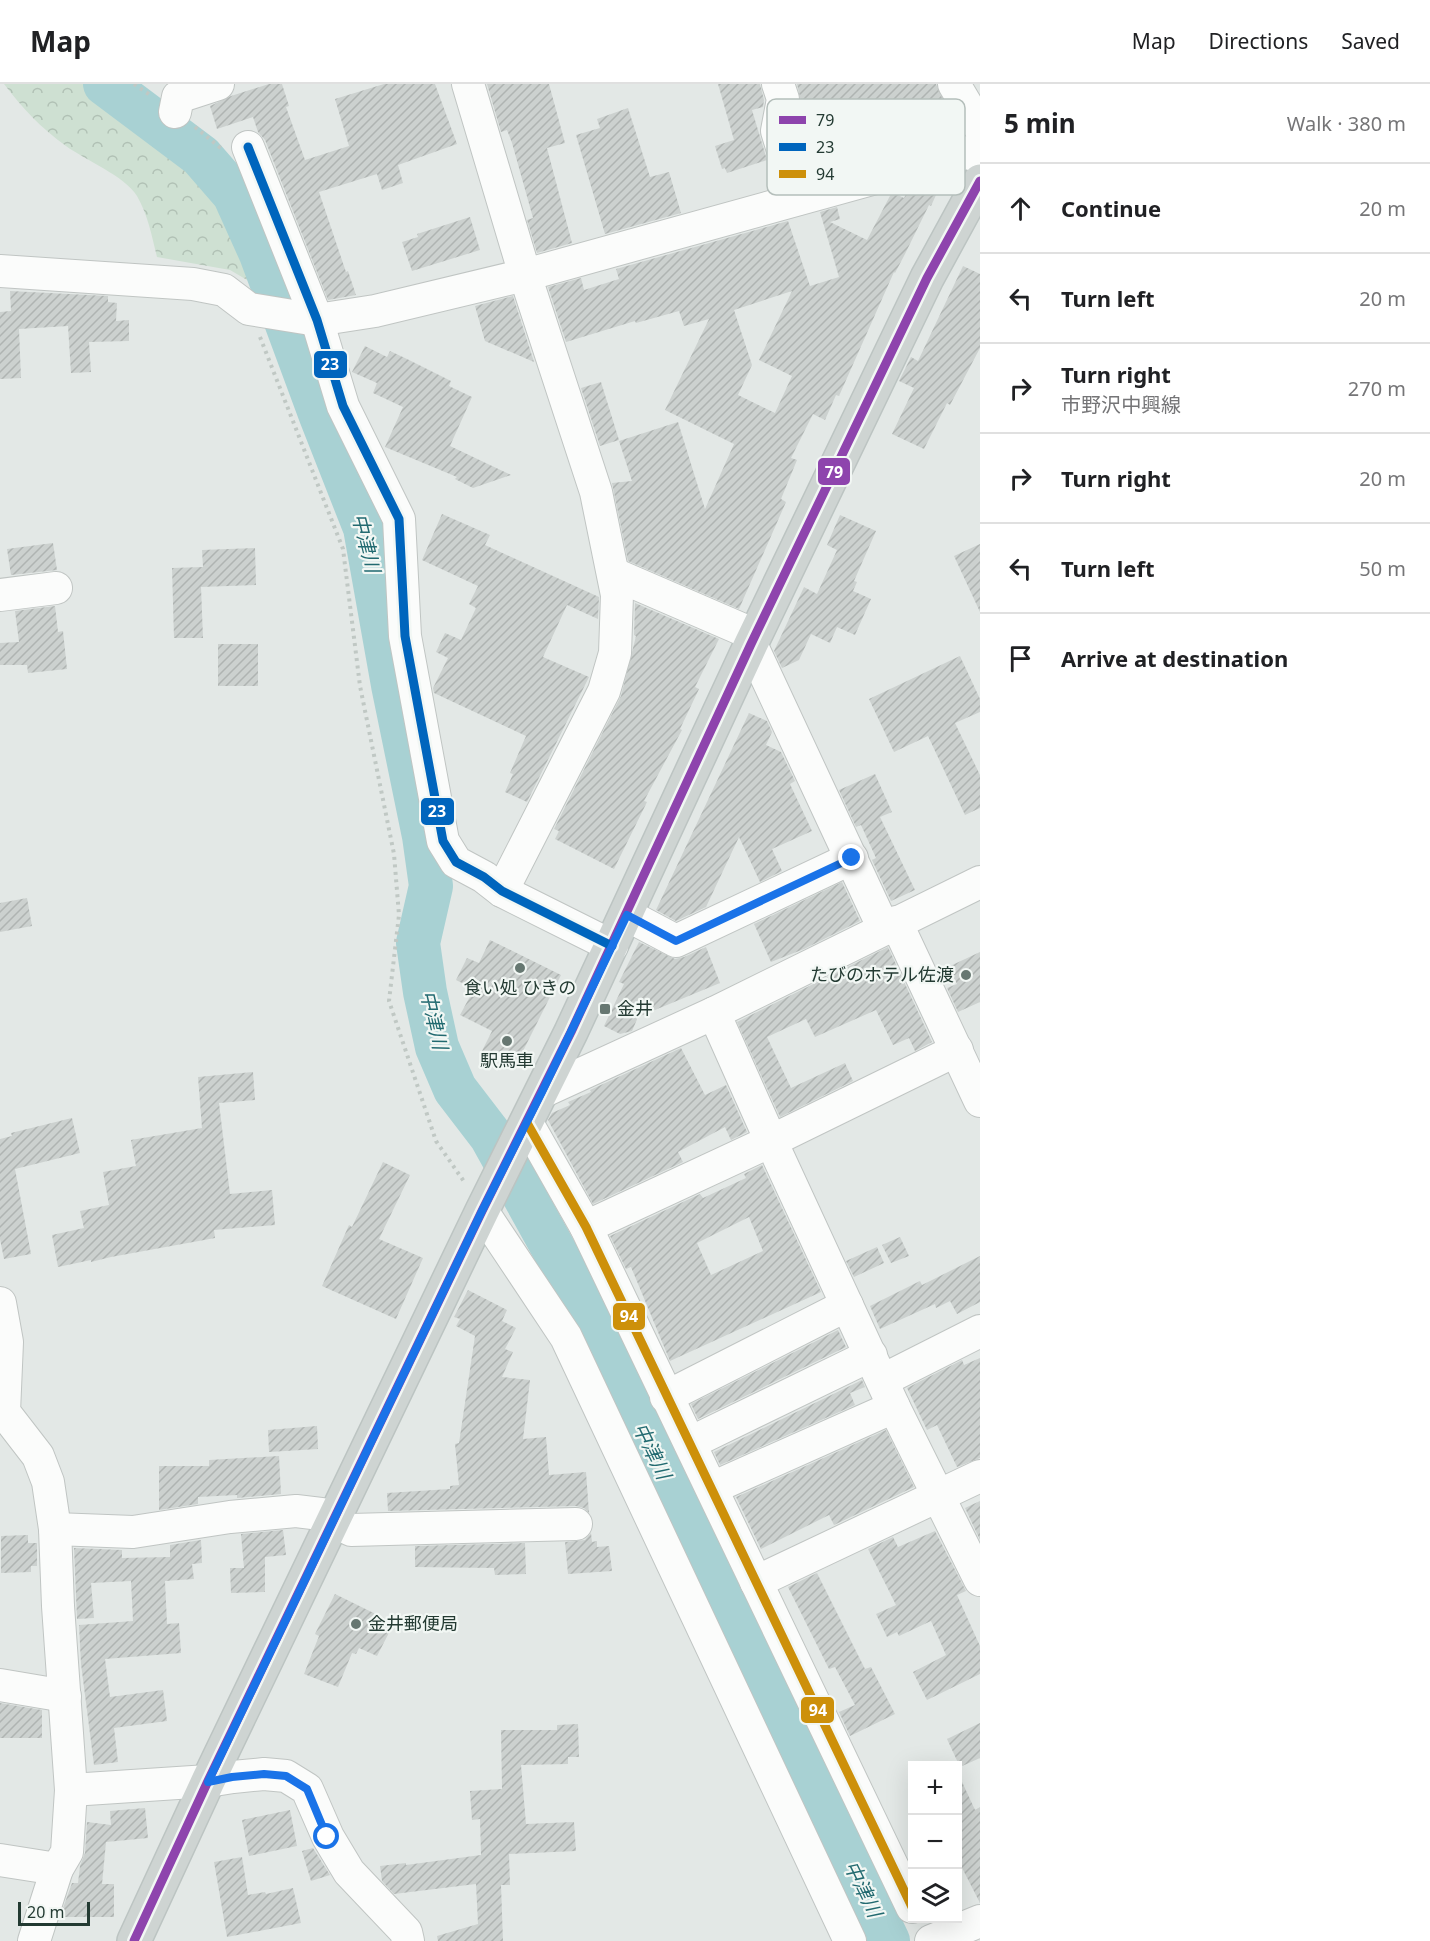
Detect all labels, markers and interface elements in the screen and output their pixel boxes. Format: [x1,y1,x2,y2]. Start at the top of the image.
text: Map [30,22,91,60]
text: Map [1132,27,1176,55]
text: Directions [1209,27,1308,55]
text: Saved [1341,27,1400,55]
legend [767,99,965,195]
text: 5 min [1004,105,1076,141]
text: 79 [816,109,834,131]
text: Walk · 380 m [1287,110,1406,137]
text: 23 [816,136,834,158]
text: 94 [816,163,834,185]
icon: ahead [1004,192,1037,225]
text: Continue [1061,193,1161,223]
text: 20 m [1359,195,1406,222]
icon: left [1004,282,1037,315]
text: Turn left [1061,283,1155,313]
text: 20 m [1359,285,1406,312]
line badge: 23 [313,350,348,379]
text: 23 [321,353,339,375]
text: Turn right [1061,359,1171,389]
icon: right [1004,372,1037,405]
text: 270 m [1348,375,1406,402]
text: 市野沢中興線 [1061,391,1181,418]
line badge: 79 [817,457,851,486]
text: 79 [825,461,843,483]
icon: right [1004,462,1037,495]
text: Turn right [1061,463,1171,493]
text: 20 m [1359,465,1406,492]
water label: 中津川 [346,511,387,577]
icon: left [1004,552,1037,585]
text: Turn left [1061,553,1155,583]
text: 50 m [1359,555,1406,582]
icon: arrive [1004,642,1037,675]
text: Arrive at destination [1061,643,1288,673]
line badge: 23 [420,797,455,826]
text: 23 [428,800,446,822]
route end [838,844,864,870]
marker: 食い処 ひきの [513,961,527,975]
place label: たびのホテル佐渡 [810,962,954,986]
marker: たびのホテル佐渡 [959,968,973,982]
place label: 食い処 ひきの [464,975,576,999]
water label: 中津川 [415,988,455,1054]
place label: 金井 [617,996,653,1020]
marker: 金井 [598,1002,612,1016]
marker: 駅馬車 [500,1034,514,1048]
place label: 駅馬車 [480,1048,534,1072]
line badge: 94 [612,1302,646,1331]
text: 94 [620,1305,638,1327]
water label: 中津川 [627,1418,679,1485]
place label: 金井郵便局 [368,1611,458,1635]
marker: 金井郵便局 [349,1617,363,1631]
line badge: 94 [800,1696,835,1724]
text: 94 [809,1699,827,1721]
map controls [908,1761,962,1923]
button: + [908,1761,962,1815]
button: − [908,1815,962,1869]
route start [313,1823,339,1849]
water label: 中津川 [838,1856,890,1923]
button: layers [908,1869,962,1923]
scale bar [18,1899,90,1926]
text: 20 m [27,1901,64,1923]

